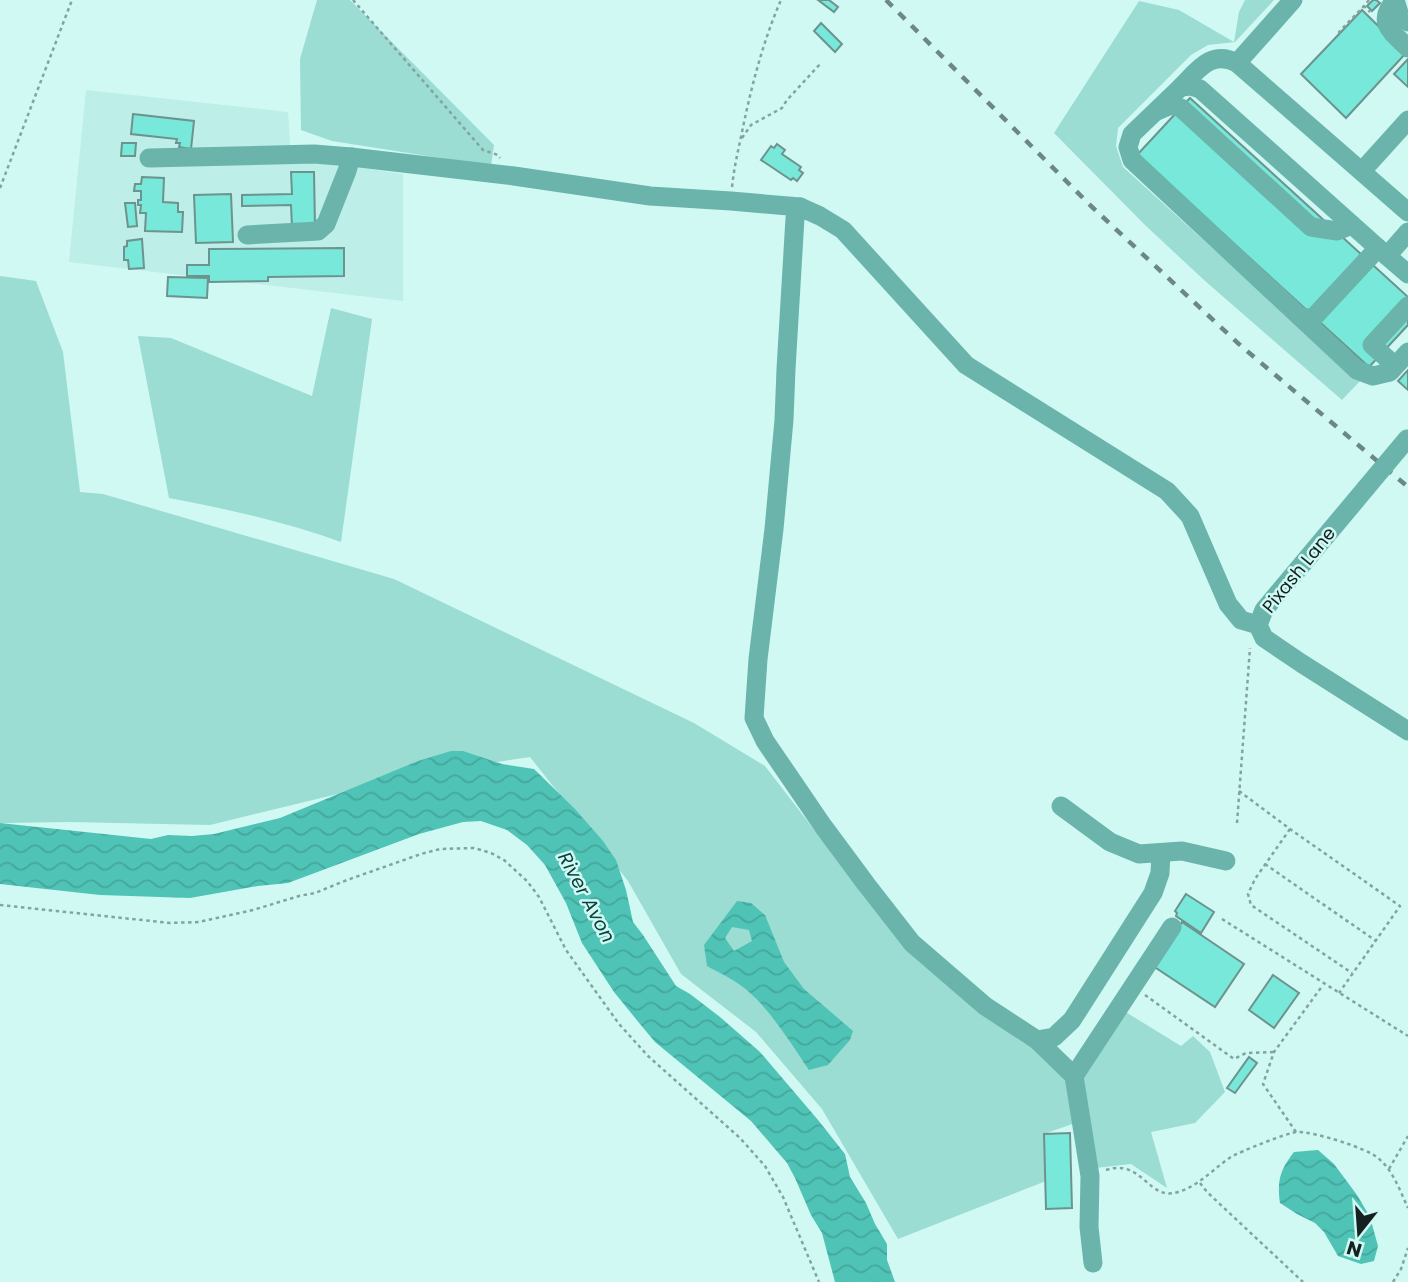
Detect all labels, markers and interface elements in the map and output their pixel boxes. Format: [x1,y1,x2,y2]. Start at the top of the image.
street label: Pixash Lane [1256,521,1341,618]
water label: River Avon [551,847,622,947]
north arrow [1324,1198,1394,1268]
text: N [1343,1234,1365,1264]

